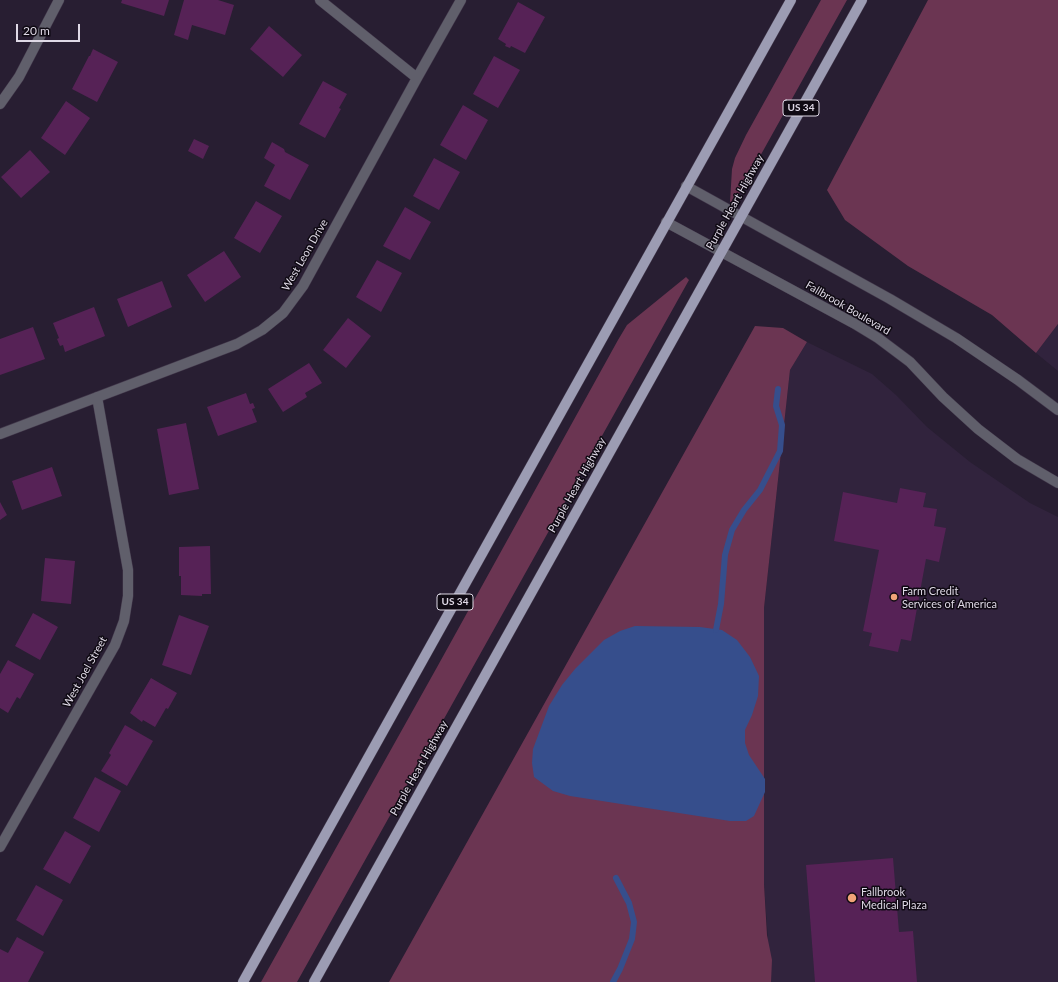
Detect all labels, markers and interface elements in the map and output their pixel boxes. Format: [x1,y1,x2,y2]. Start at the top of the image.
scale bar [18,16,82,42]
text: 20 m [23,23,50,38]
road number: US 34 [783,100,819,116]
street label: Purple Heart Highway [703,152,767,252]
street label: West Leon Drive [279,217,331,293]
street label: Fallbrook Boulevard [803,278,893,338]
street label: Purple Heart Highway [545,435,609,535]
place label: Farm Credit Services of America [902,584,997,610]
marker: Farm Credit Services of America [889,592,899,602]
road number: US 34 [437,594,473,610]
street label: West Joel Street [60,634,110,710]
street label: Purple Heart Highway [387,718,451,818]
place label: Fallbrook Medical Plaza [861,885,927,911]
marker: Fallbrook Medical Plaza [846,892,858,904]

